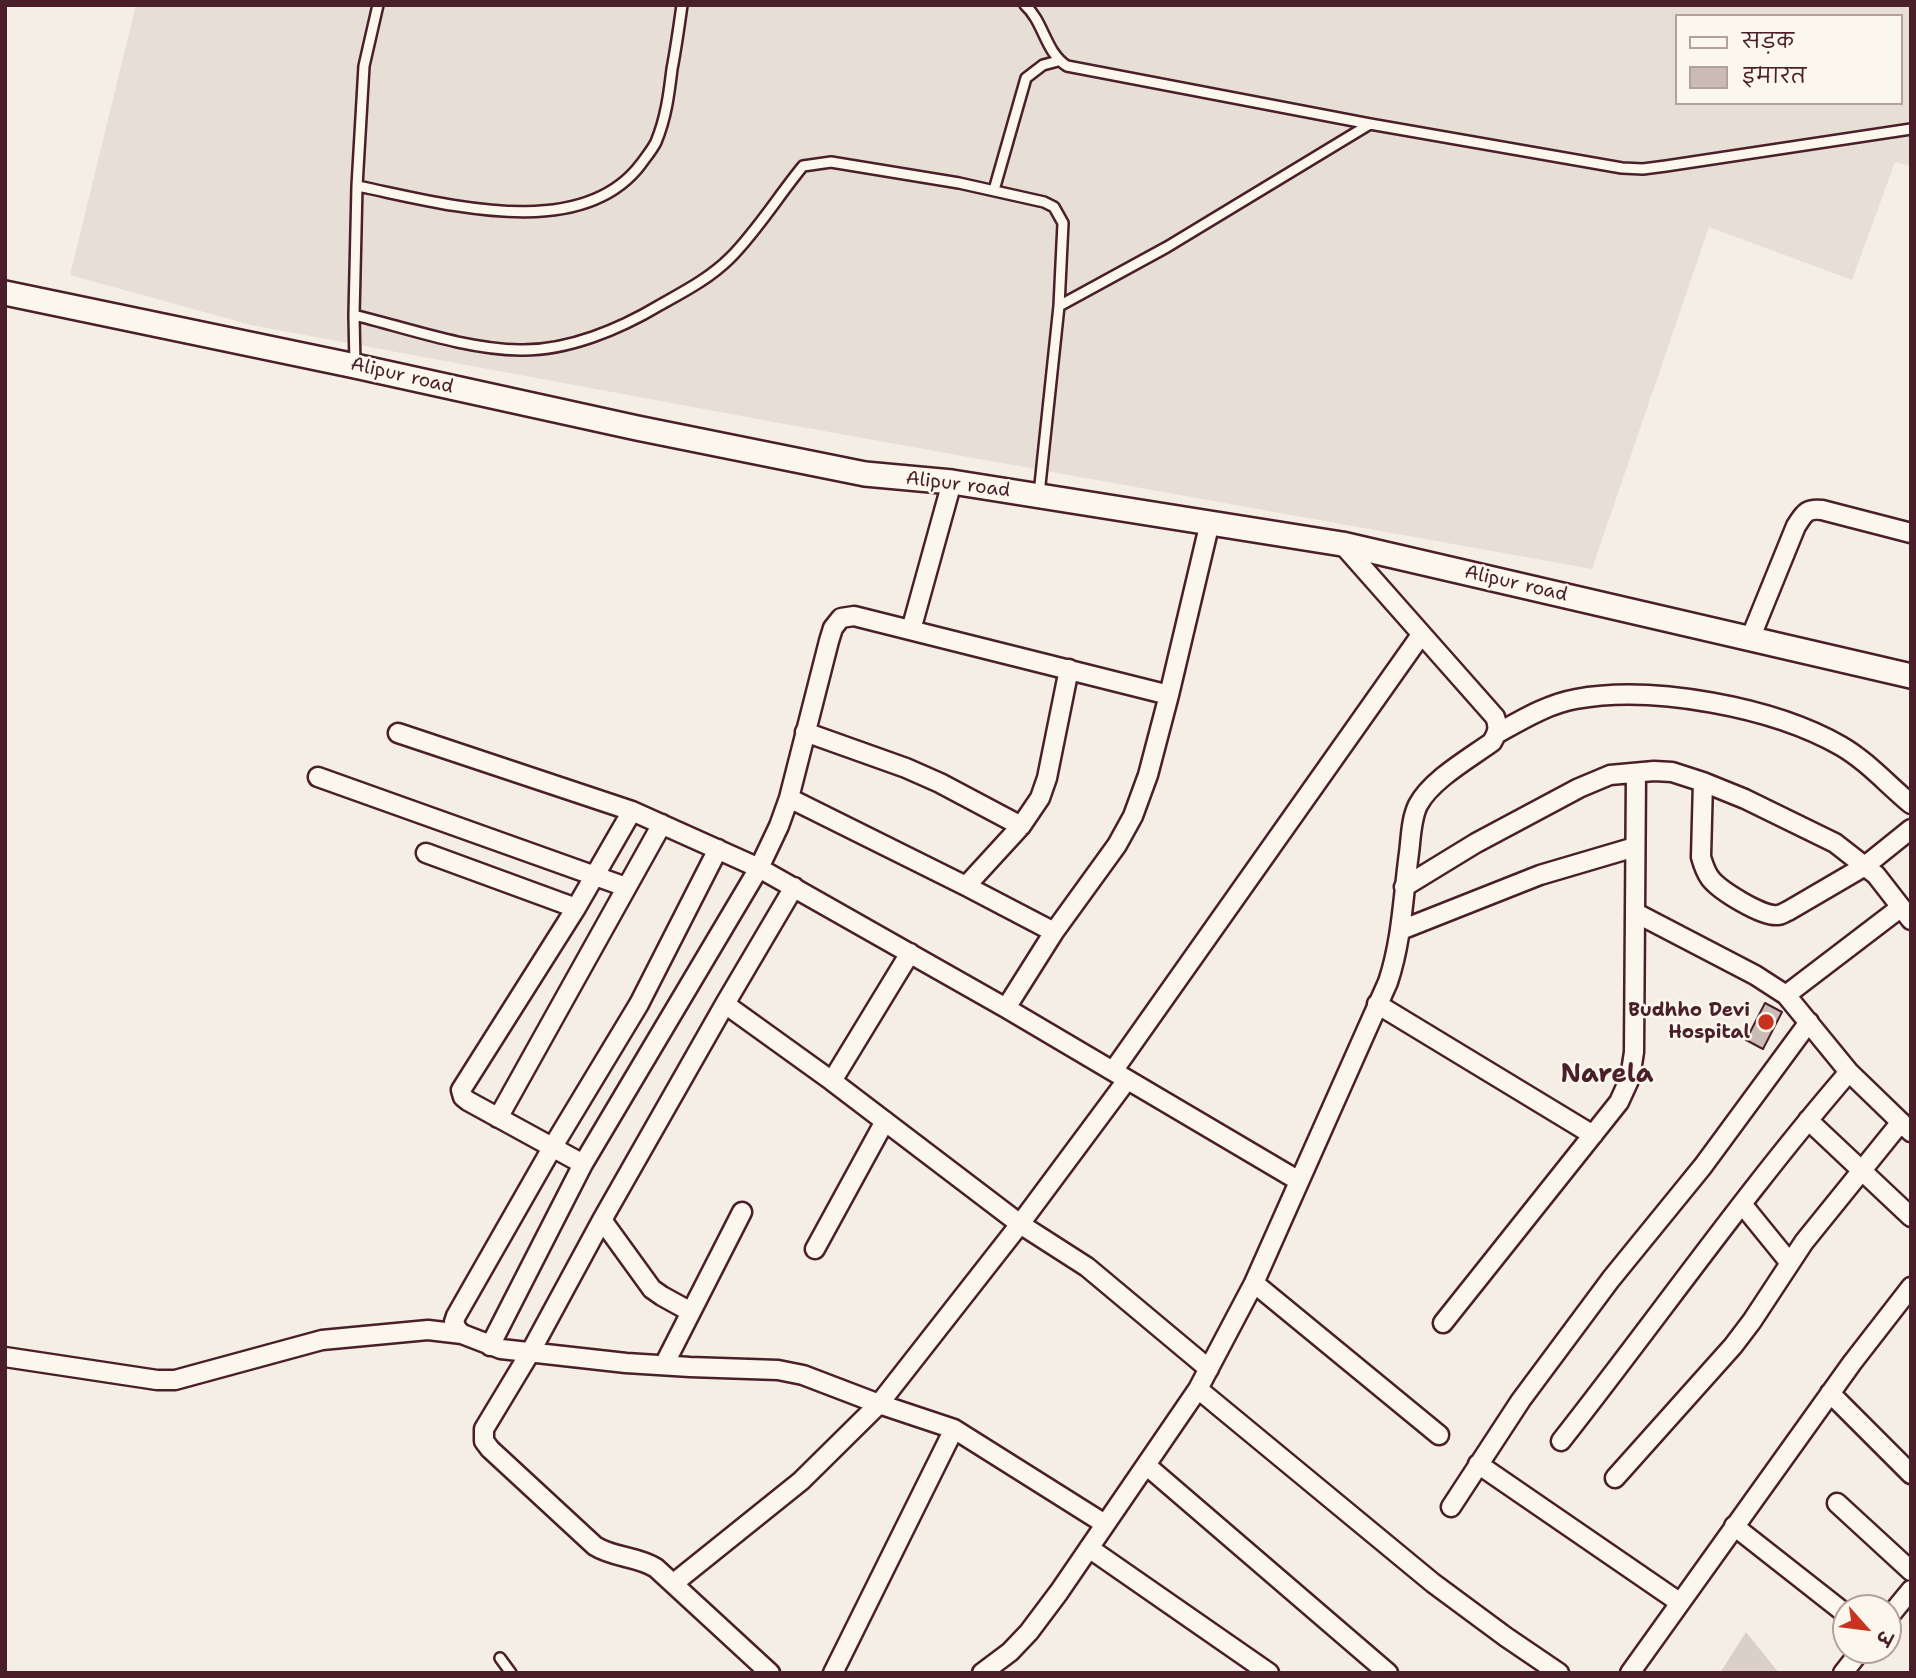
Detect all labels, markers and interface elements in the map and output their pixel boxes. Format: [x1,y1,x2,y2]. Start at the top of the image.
legend [1674,14,1902,105]
text: सड़क [1742,27,1794,55]
text: इमारत [1742,62,1806,90]
street label: Alipur road [348,353,456,399]
street label: Alipur road [905,467,1011,503]
street label: Alipur road [1462,561,1570,607]
place label: Budhho Devi Hospital [1628,1000,1750,1044]
marker: Budhho Devi Hospital [1756,1012,1776,1032]
district label: Narela [1561,1059,1653,1091]
north arrow [1832,1594,1902,1664]
text: उ [1870,1627,1898,1650]

